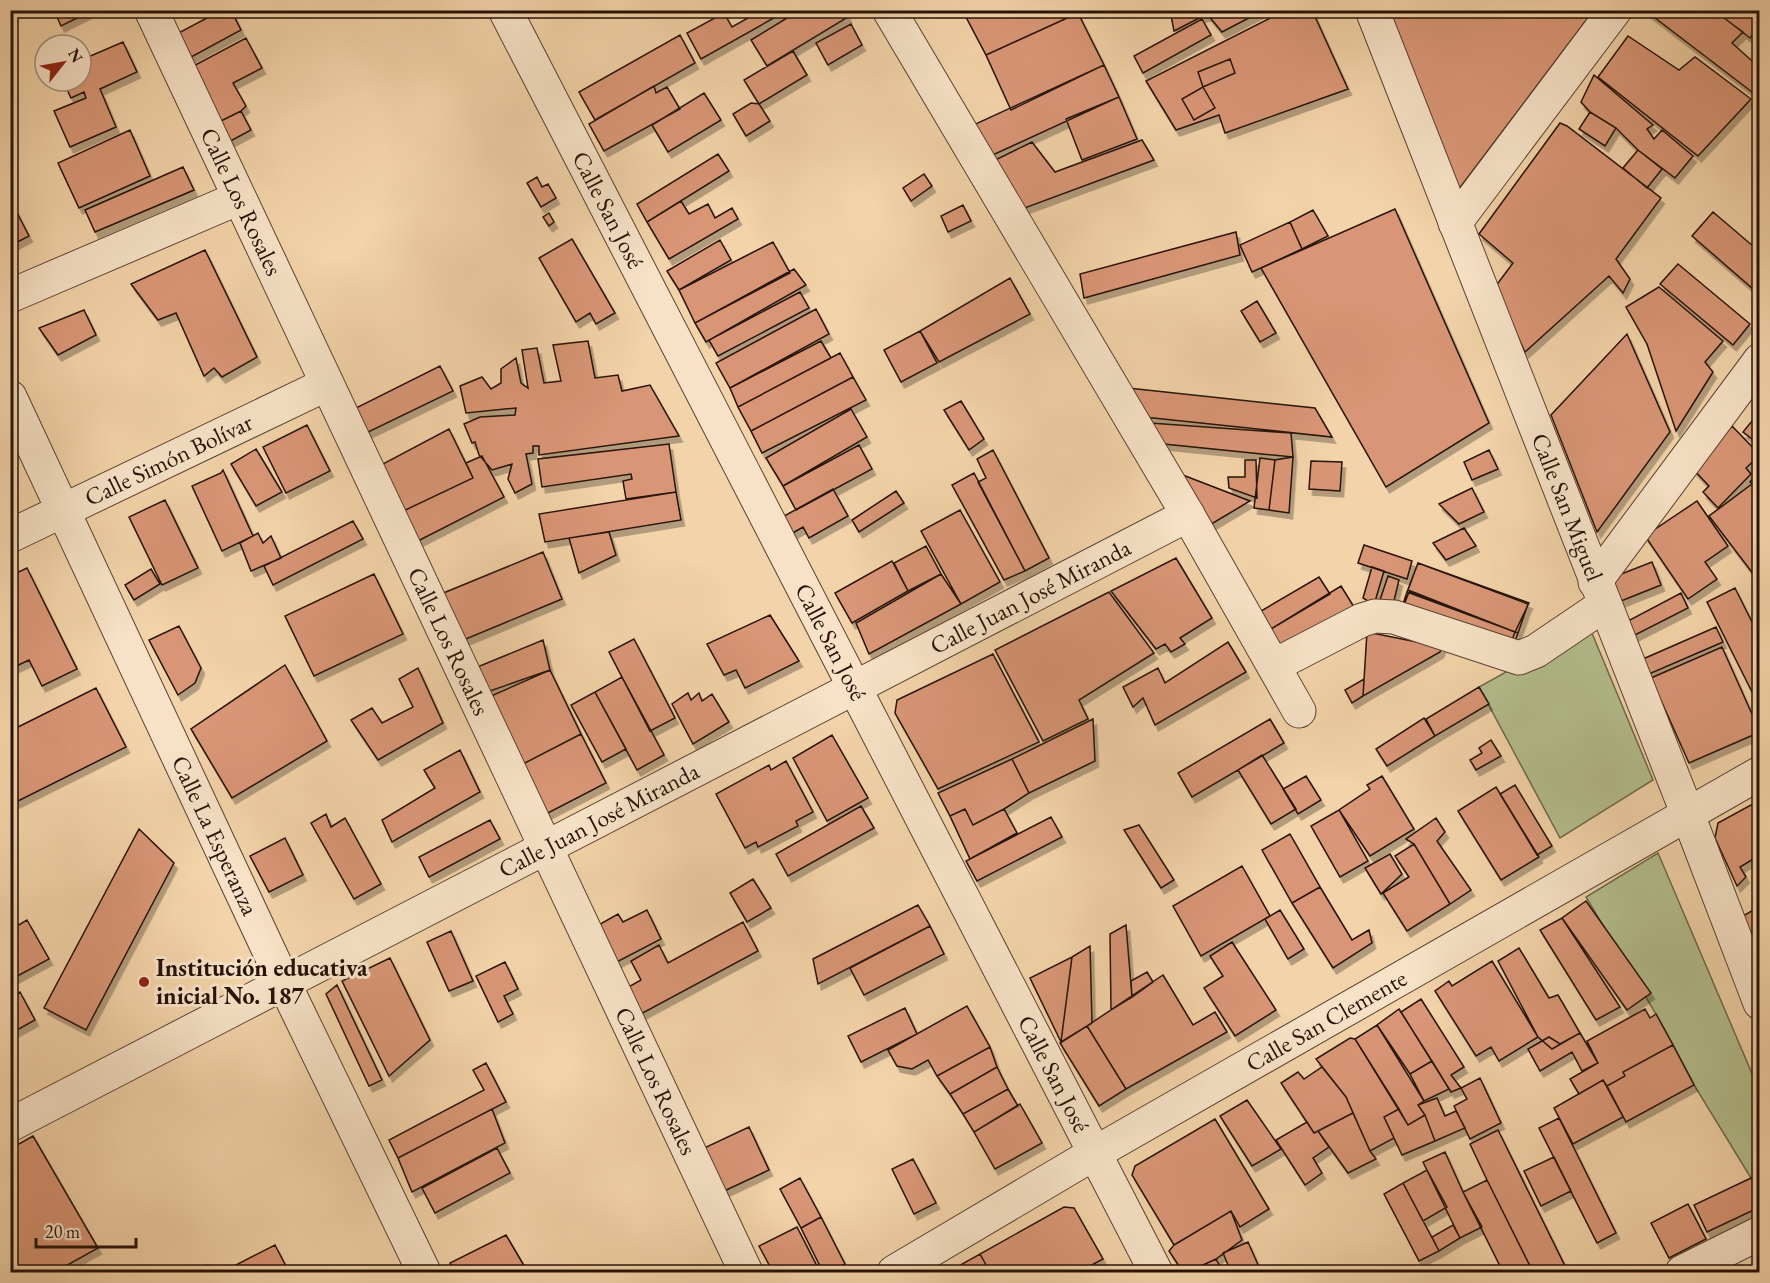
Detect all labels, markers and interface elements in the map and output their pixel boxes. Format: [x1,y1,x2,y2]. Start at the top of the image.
north arrow [33,33,93,93]
text: N [63,45,88,67]
street label: Calle Los Rosales [194,123,290,281]
street label: Calle San José [566,146,652,274]
street label: Calle Simón Bolívar [79,406,257,513]
street label: Calle San Miguel [1525,428,1611,586]
street label: Calle Juan José Miranda [924,531,1136,661]
street label: Calle Los Rosales [401,562,497,720]
street label: Calle San José [788,578,874,706]
street label: Calle La Esperanza [165,750,266,920]
street label: Calle Juan José Miranda [493,755,705,884]
place label: Institución educativa inicial No. 187 [156,952,368,1011]
street label: Calle San Clemente [1240,962,1412,1079]
marker: Institución educativa inicial No. 187 [137,975,151,989]
street label: Calle Los Rosales [608,1002,705,1160]
street label: Calle San José [1011,1010,1097,1137]
scale bar [36,1211,136,1249]
text: 20 m [45,1220,80,1243]

